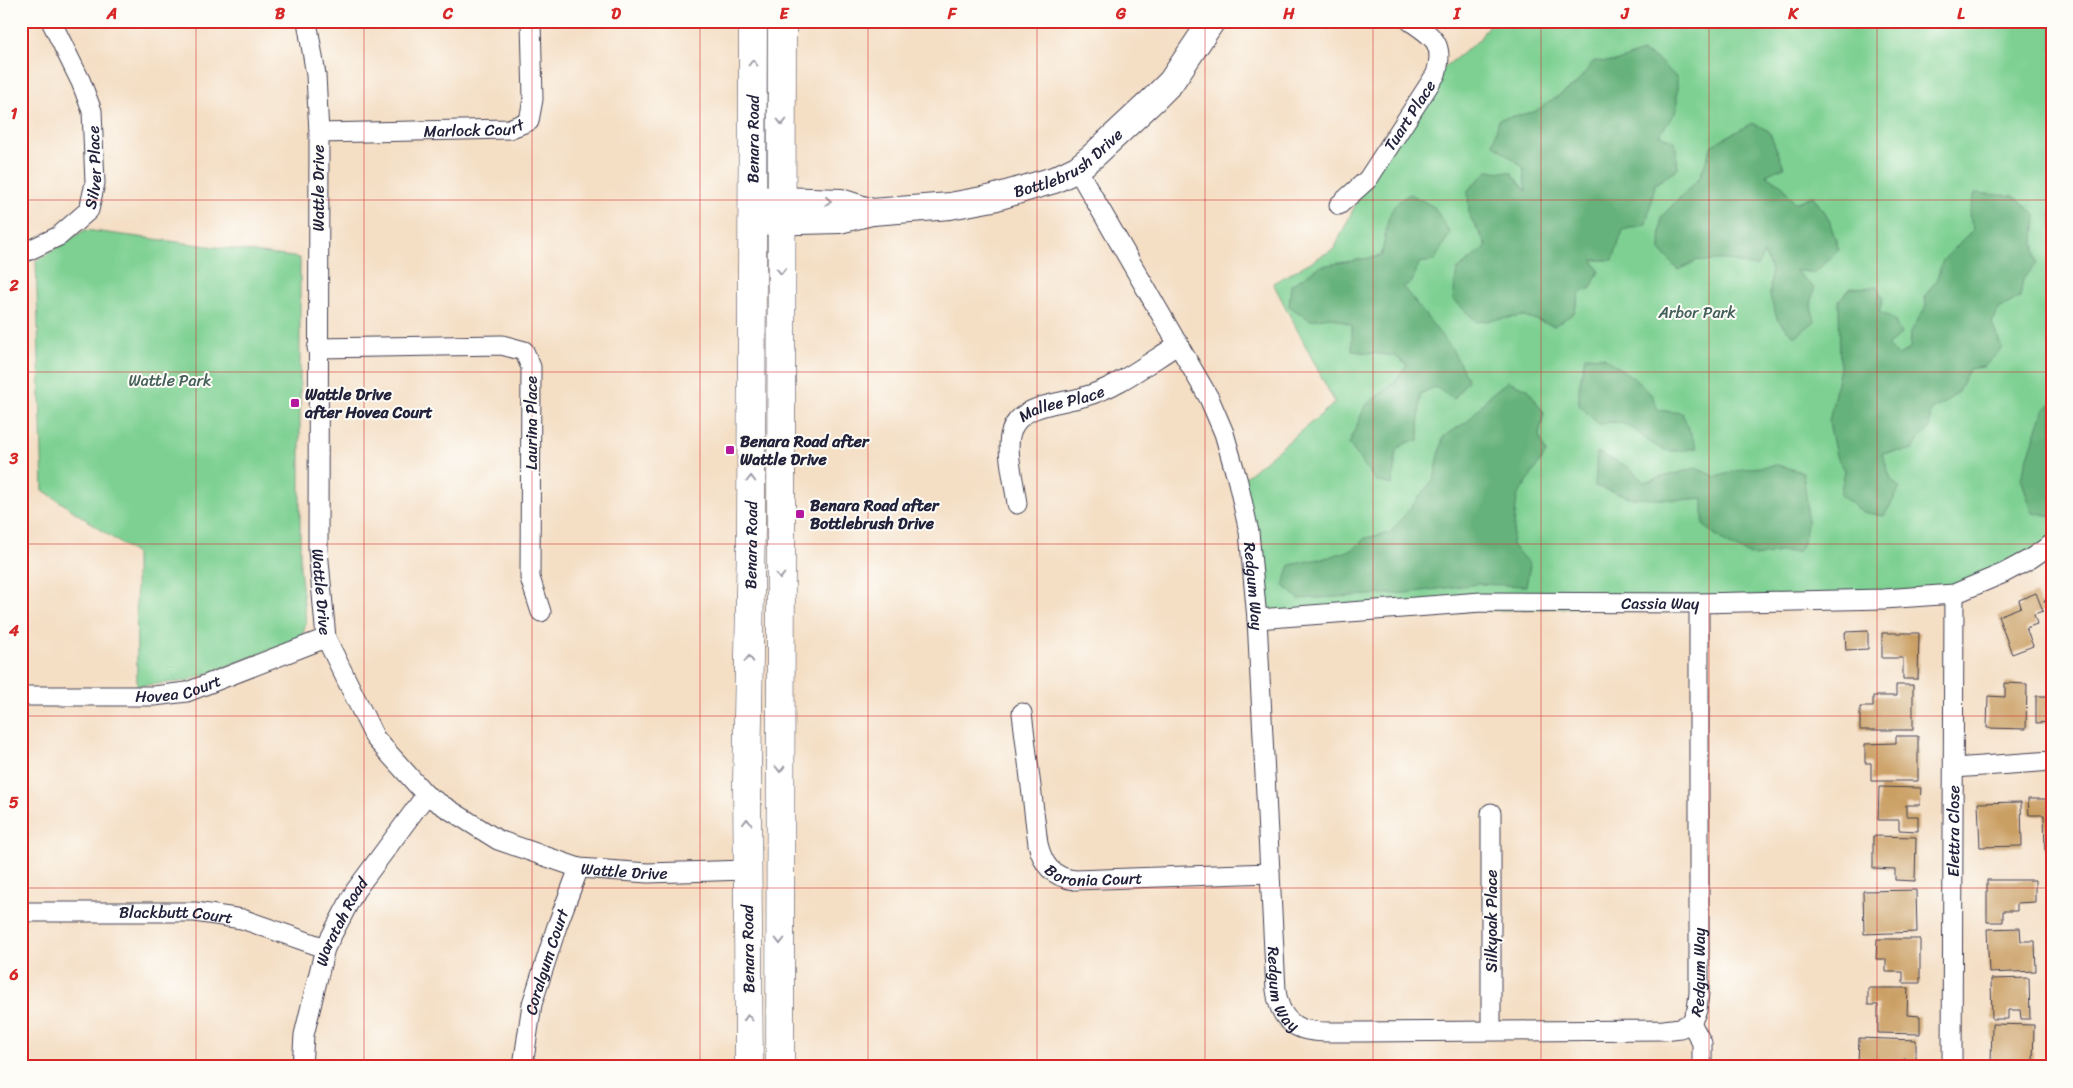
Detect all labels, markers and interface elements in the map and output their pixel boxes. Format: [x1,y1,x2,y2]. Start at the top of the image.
text: A [106,0,117,28]
text: B [275,0,286,28]
text: C [442,0,454,28]
text: D [611,0,621,28]
text: E [780,0,790,28]
text: F [947,0,958,28]
text: G [1115,0,1127,28]
text: H [1282,0,1295,28]
text: I [1453,0,1462,28]
text: J [1620,0,1630,28]
text: K [1787,0,1799,28]
text: L [1957,0,1965,28]
one-way arrow [748,58,758,66]
street label: Tuart Place [1375,74,1443,157]
street label: Benara Road [738,93,767,183]
text: 1 [11,99,18,128]
street label: Marlock Court [423,110,529,145]
one-way arrow [777,119,787,127]
street label: Bottlebrush Drive [1010,121,1129,206]
street label: Silver Place [75,125,109,212]
street label: Wattle Drive [304,145,333,231]
one-way arrow [824,196,832,207]
one-way arrow [776,268,786,275]
text: 2 [8,271,19,300]
park label: Arbor Park [1657,298,1736,327]
park label: Wattle Park [128,366,212,395]
street label: Laurina Place [517,376,546,470]
street label: Mallee Place [1012,376,1109,430]
place label: Wattle Drive after Hovea Court [304,380,433,427]
marker: Wattle Drive after Hovea Court [289,397,301,409]
place label: Benara Road after Wattle Drive [740,427,870,474]
text: 3 [9,444,19,473]
marker: Benara Road after Wattle Drive [724,444,736,456]
one-way arrow [746,475,756,482]
place label: Benara Road after Bottlebrush Drive [810,491,940,538]
street label: Benara Road [736,499,766,589]
marker: Benara Road after Bottlebrush Drive [794,508,806,520]
street label: Redgum Way [1236,541,1272,632]
street label: Wattle Drive [303,547,340,637]
one-way arrow [775,572,785,580]
street label: Cassia Way [1621,588,1700,618]
text: 4 [8,616,19,645]
one-way arrow [744,655,754,663]
street label: Hovea Court [135,666,225,711]
one-way arrow [775,765,785,773]
street label: Elettra Close [1938,785,1968,877]
text: 5 [9,788,19,817]
one-way arrow [742,817,752,825]
street label: Wattle Drive [580,854,668,888]
street label: Boronia Court [1038,856,1143,895]
street label: Waratah Road [307,869,376,969]
street label: Silkyoak Place [1477,869,1506,973]
street label: Blackbutt Court [119,897,235,932]
street label: Benara Road [733,903,763,993]
street label: Coralgum Court [516,904,577,1017]
street label: Redgum Way [1681,927,1714,1021]
one-way arrow [775,937,785,945]
street label: Redgum Way [1259,946,1306,1040]
text: 6 [8,960,19,989]
one-way arrow [743,1014,753,1022]

